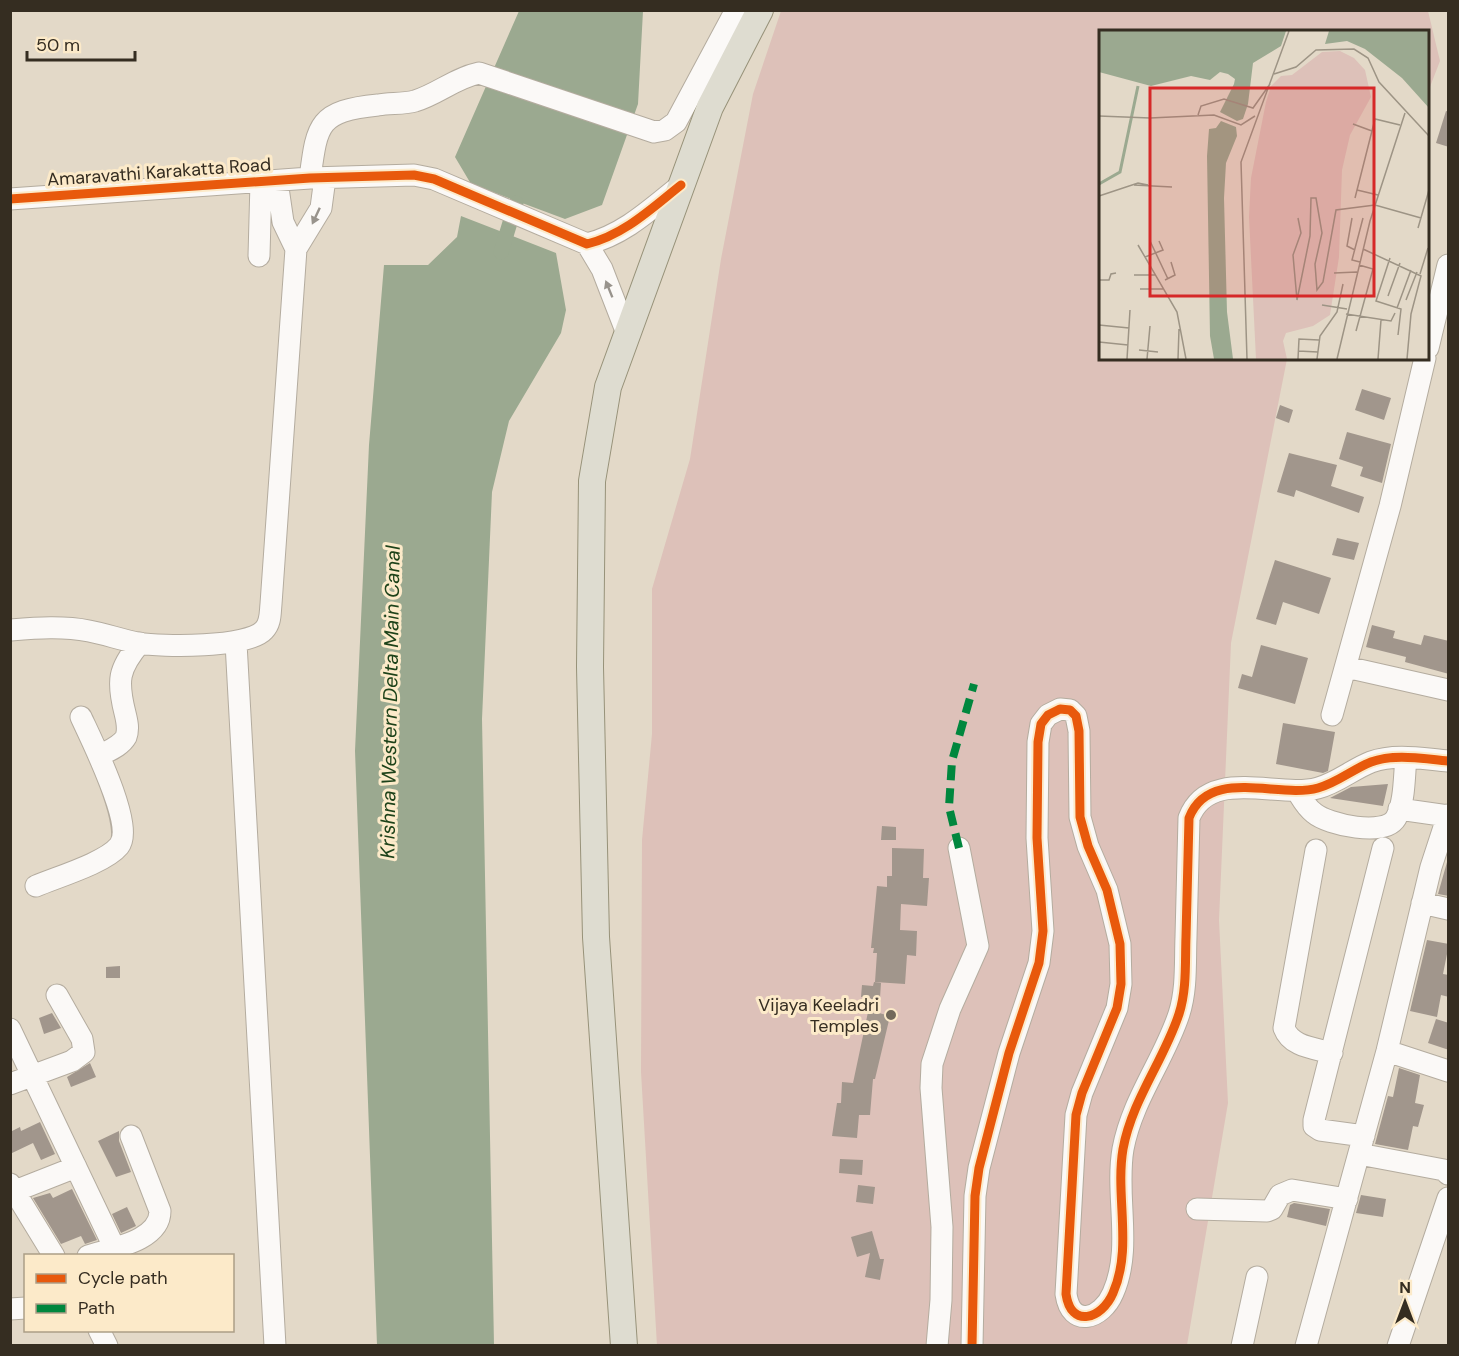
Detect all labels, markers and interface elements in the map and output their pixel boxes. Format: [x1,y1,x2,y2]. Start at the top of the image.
scale bar [27,24,135,62]
inset map [1099,30,1429,360]
text: 50 m [36,33,80,57]
street label: Amaravathi Karakatta Road [46,152,272,192]
one-way arrow [312,207,321,224]
one-way arrow [604,280,613,298]
water label: Krishna Western Delta Main Canal [374,545,406,859]
place label: Vijaya Keeladri Temples [758,993,879,1038]
marker: Vijaya Keeladri Temples [884,1008,898,1022]
legend [24,1254,234,1332]
text: Cycle path [78,1266,168,1290]
north arrow [1375,1272,1435,1332]
text: N [1399,1277,1411,1298]
text: Path [78,1296,115,1320]

